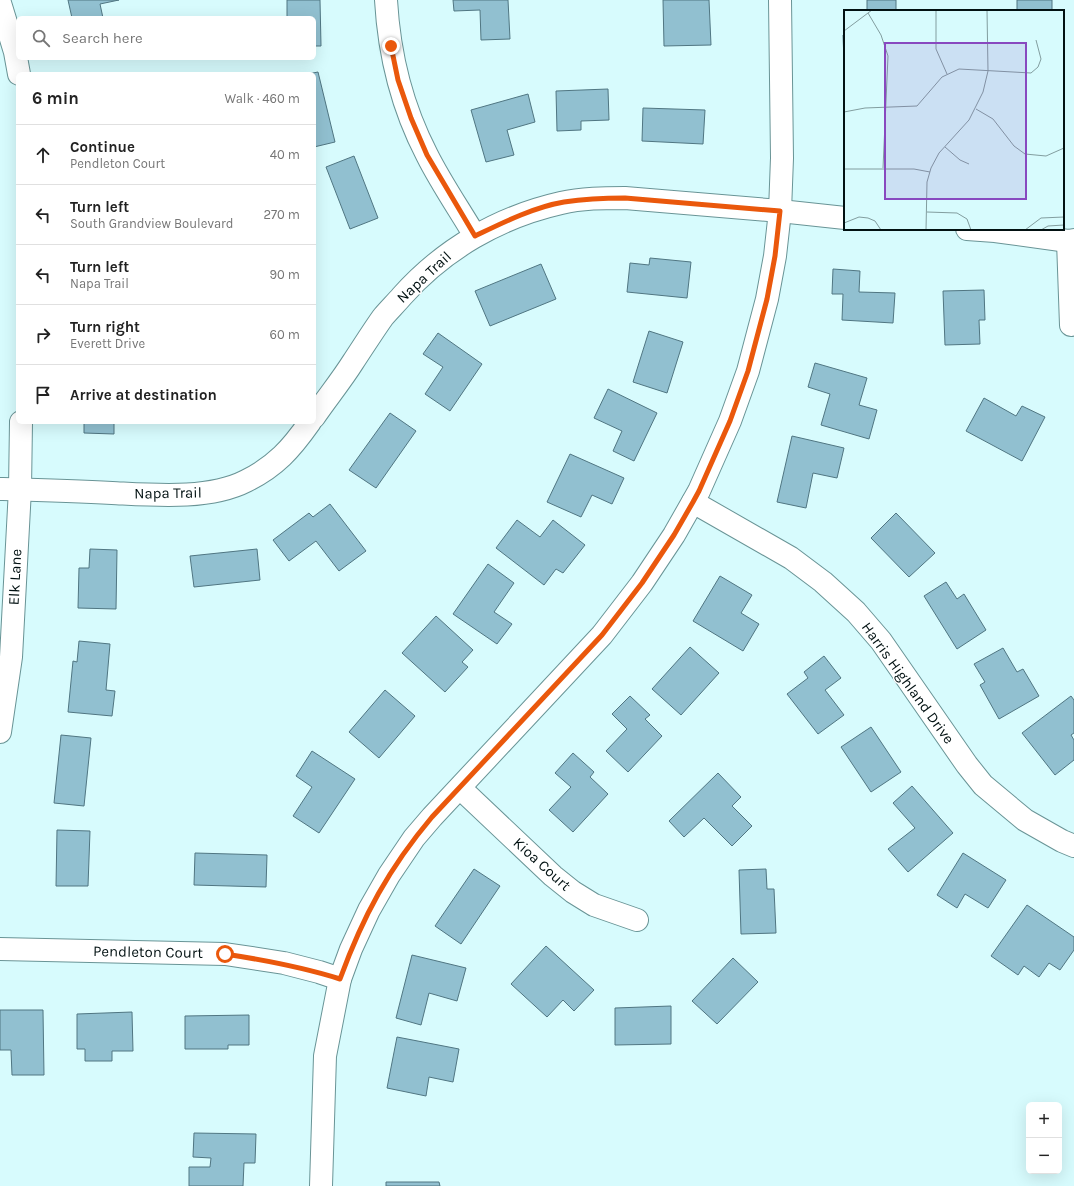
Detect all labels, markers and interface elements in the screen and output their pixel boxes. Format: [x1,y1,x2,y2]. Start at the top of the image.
inset map [844,10,1064,230]
search box [16,16,316,60]
icon: search [30,27,52,49]
text: Search here [62,29,143,47]
route end [382,37,400,55]
text: 6 min [32,88,79,108]
text: Walk · 460 m [225,91,300,106]
text: Continue [70,138,135,156]
icon: ahead [32,144,54,166]
text: 40 m [270,147,300,162]
text: Pendleton Court [70,156,165,171]
text: Turn left [70,198,129,216]
icon: left [32,204,54,226]
text: 270 m [263,207,300,222]
text: South Grandview Boulevard [70,216,233,231]
street label: Napa Trail [393,247,455,307]
text: Turn left [70,258,129,276]
icon: left [32,264,54,286]
text: 90 m [269,267,300,282]
text: Napa Trail [70,276,129,291]
text: Turn right [70,318,140,336]
icon: right [32,324,54,346]
text: 60 m [270,327,300,342]
text: Everett Drive [70,336,145,351]
icon: arrive [32,384,54,406]
text: Arrive at destination [70,386,217,404]
street label: Napa Trail [134,483,202,503]
street label: Elk Lane [5,548,25,606]
street label: Harris Highland Drive [858,619,958,747]
street label: Kioa Court [510,834,575,895]
street label: Pendleton Court [93,942,203,962]
route start [216,945,234,963]
map controls [1026,1102,1062,1174]
button: + [1026,1102,1062,1138]
button: − [1026,1138,1062,1174]

